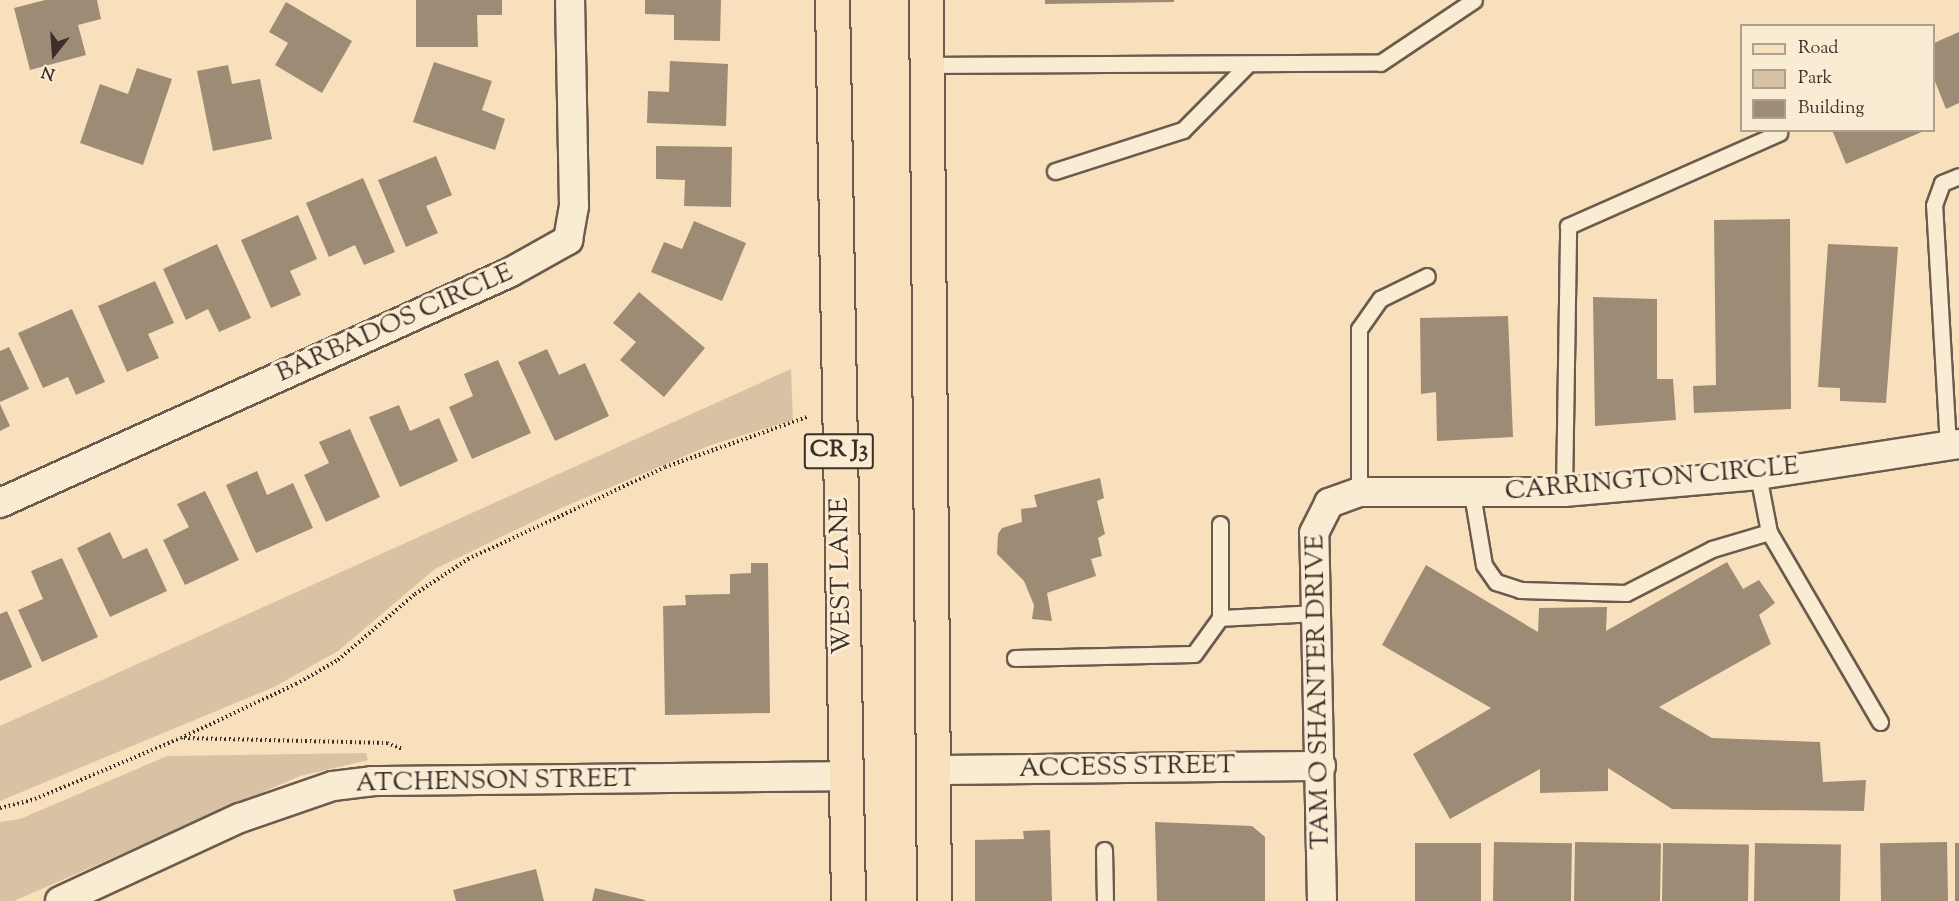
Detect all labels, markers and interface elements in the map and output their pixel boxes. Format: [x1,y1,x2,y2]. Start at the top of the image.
north arrow [24,24,84,84]
legend [1740,24,1935,132]
text: Road [1798,36,1838,62]
text: N [39,59,58,85]
text: Park [1798,66,1832,92]
text: Building [1798,96,1864,122]
street label: BARBADOS CIRCLE [272,258,518,390]
road number: CR J3 [803,430,875,472]
street label: CARRINGTON CIRCLE [1504,452,1800,508]
street label: WEST LANE [825,497,859,655]
street label: TAM O SHANTER DRIVE [1301,534,1337,850]
street label: ACCESS STREET [1019,751,1235,785]
street label: ATCHENSON STREET [355,764,637,800]

